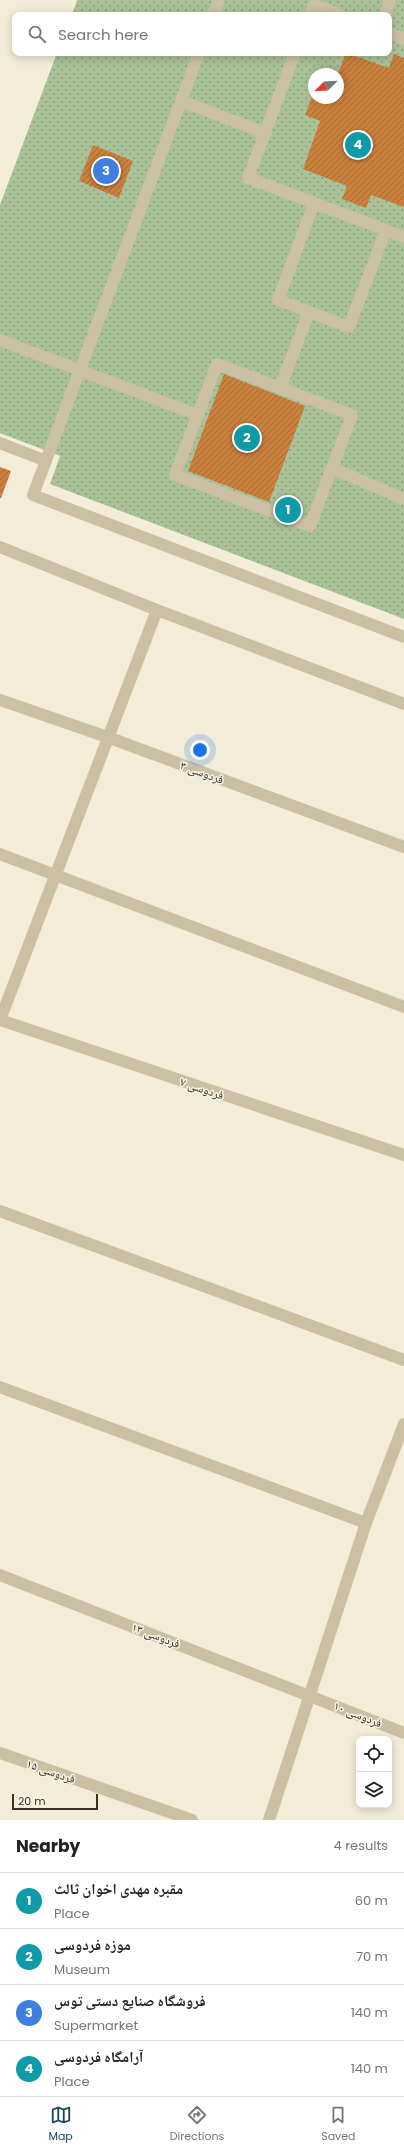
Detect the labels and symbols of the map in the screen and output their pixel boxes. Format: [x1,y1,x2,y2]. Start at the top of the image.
north arrow [308,68,344,104]
pin: 4 [345,130,371,160]
pin: 3 [93,156,119,186]
pin: 2 [234,423,260,453]
pin: 1 [275,495,301,525]
your location [190,740,210,760]
street label: فردوسی ۳ [178,756,226,788]
street label: فردوسی ۷ [178,1073,226,1103]
street label: فردوسی ۱۳ [129,1618,183,1652]
street label: فردوسی ۱۰ [331,1697,385,1731]
street label: فردوسی ۱۵ [24,1755,78,1787]
scale bar [12,1792,98,1811]

